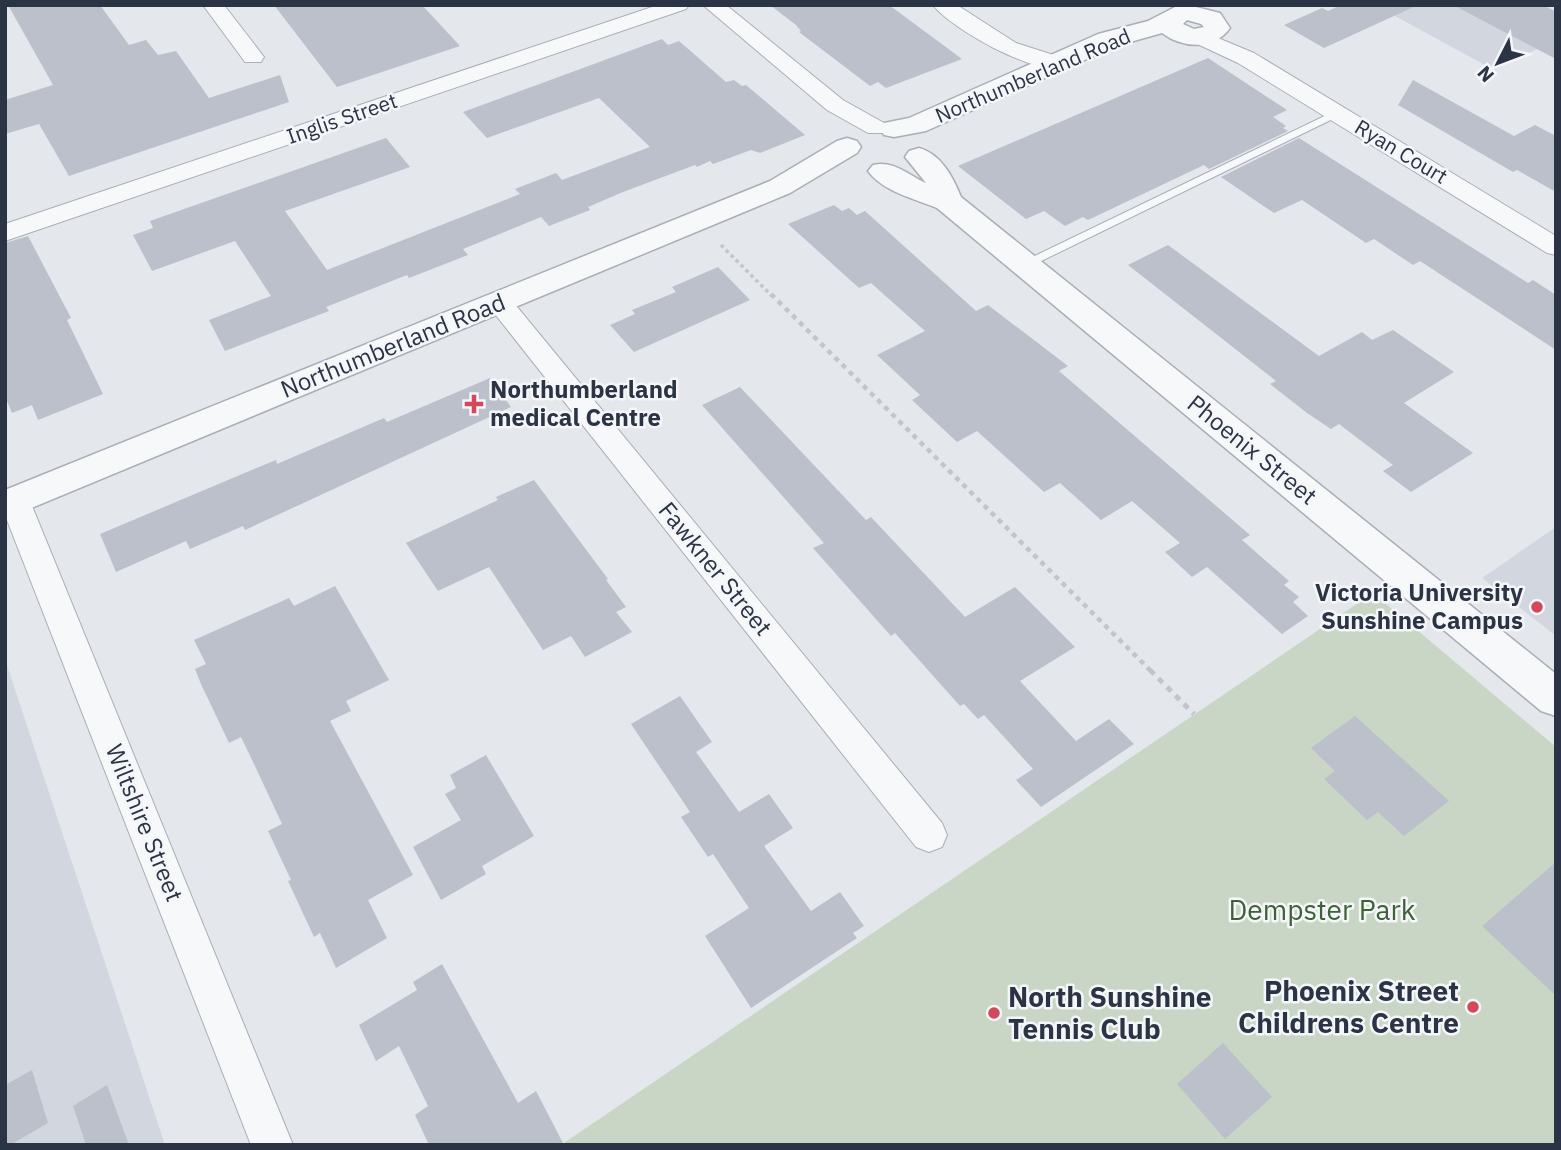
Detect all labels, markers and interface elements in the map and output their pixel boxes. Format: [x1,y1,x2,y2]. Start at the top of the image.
street label: Northumberland Road [931,21,1135,129]
north arrow [1463,28,1533,98]
text: N [1472,61,1499,88]
street label: Inglis Street [283,86,401,150]
street label: Ryan Court [1350,112,1453,190]
street label: Northumberland Road [276,285,510,405]
place label: Northumberland medical Centre [490,373,678,433]
street label: Phoenix Street [1181,387,1324,511]
marker: Northumberland medical Centre [464,394,484,414]
street label: Fawkner Street [652,495,780,642]
place label: Victoria University Sunshine Campus [1315,576,1523,636]
marker: Victoria University Sunshine Campus [1529,599,1545,615]
street label: Wiltshire Street [99,739,191,906]
park label: Dempster Park [1229,891,1416,928]
place label: Phoenix Street Childrens Centre [1238,972,1459,1041]
place label: North Sunshine Tennis Club [1008,978,1212,1047]
marker: Phoenix Street Childrens Centre [1465,999,1481,1015]
marker: North Sunshine Tennis Club [986,1005,1002,1021]

